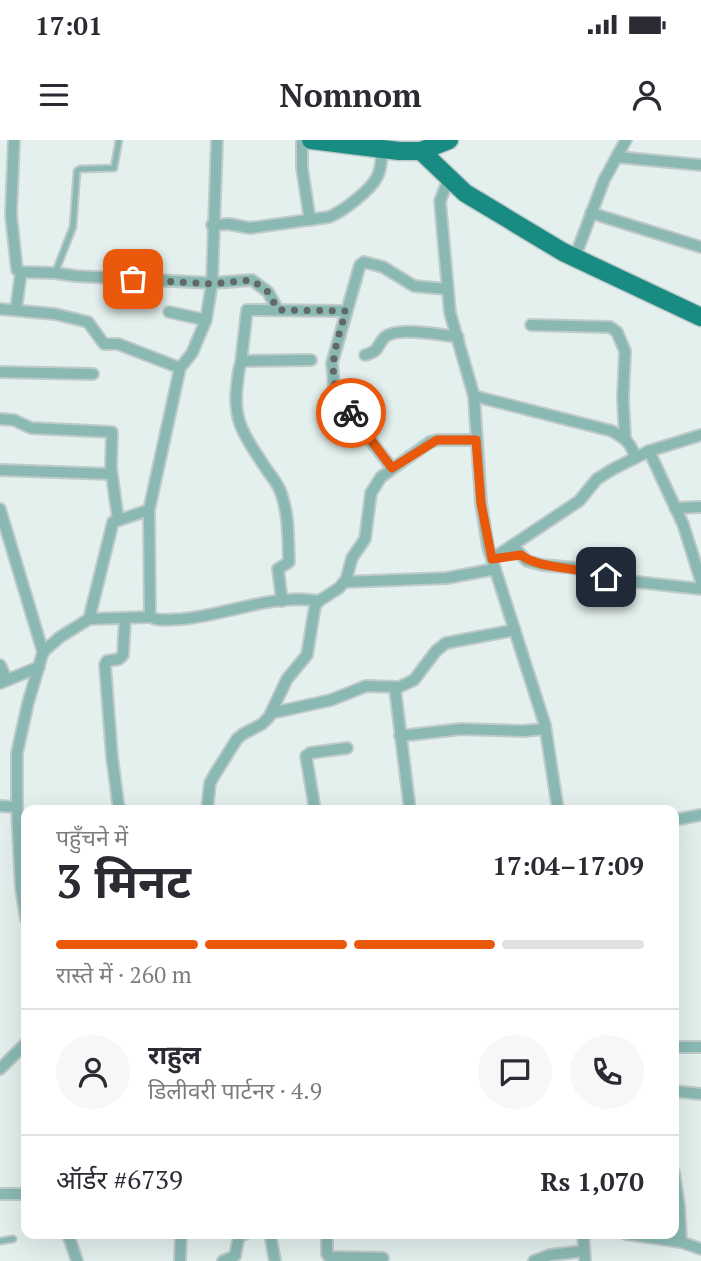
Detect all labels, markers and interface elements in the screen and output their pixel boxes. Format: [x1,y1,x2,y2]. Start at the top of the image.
text: 17:01 [35,8,103,42]
text: Nomnom [279,74,422,116]
icon: menu [35,76,73,114]
icon: person [628,76,666,114]
pin [103,249,163,309]
icon: bag [114,260,152,298]
courier [316,378,386,448]
icon: bike [332,394,370,432]
pin [576,547,636,607]
icon: home [587,558,625,596]
text: पहुँचने में [56,822,128,853]
text: 17:04–17:09 [492,848,644,882]
text: 3 मिनट [56,850,191,911]
text: रास्ते में · 260 m [56,959,192,990]
button: person [56,1035,130,1109]
button: chat [478,1035,552,1109]
button: phone [570,1035,644,1109]
text: राहुल [148,1037,201,1071]
text: डिलीवरी पार्टनर · 4.9 [148,1075,322,1106]
text: ऑर्डर #6739 [56,1162,183,1196]
text: Rs 1,070 [540,1164,644,1198]

